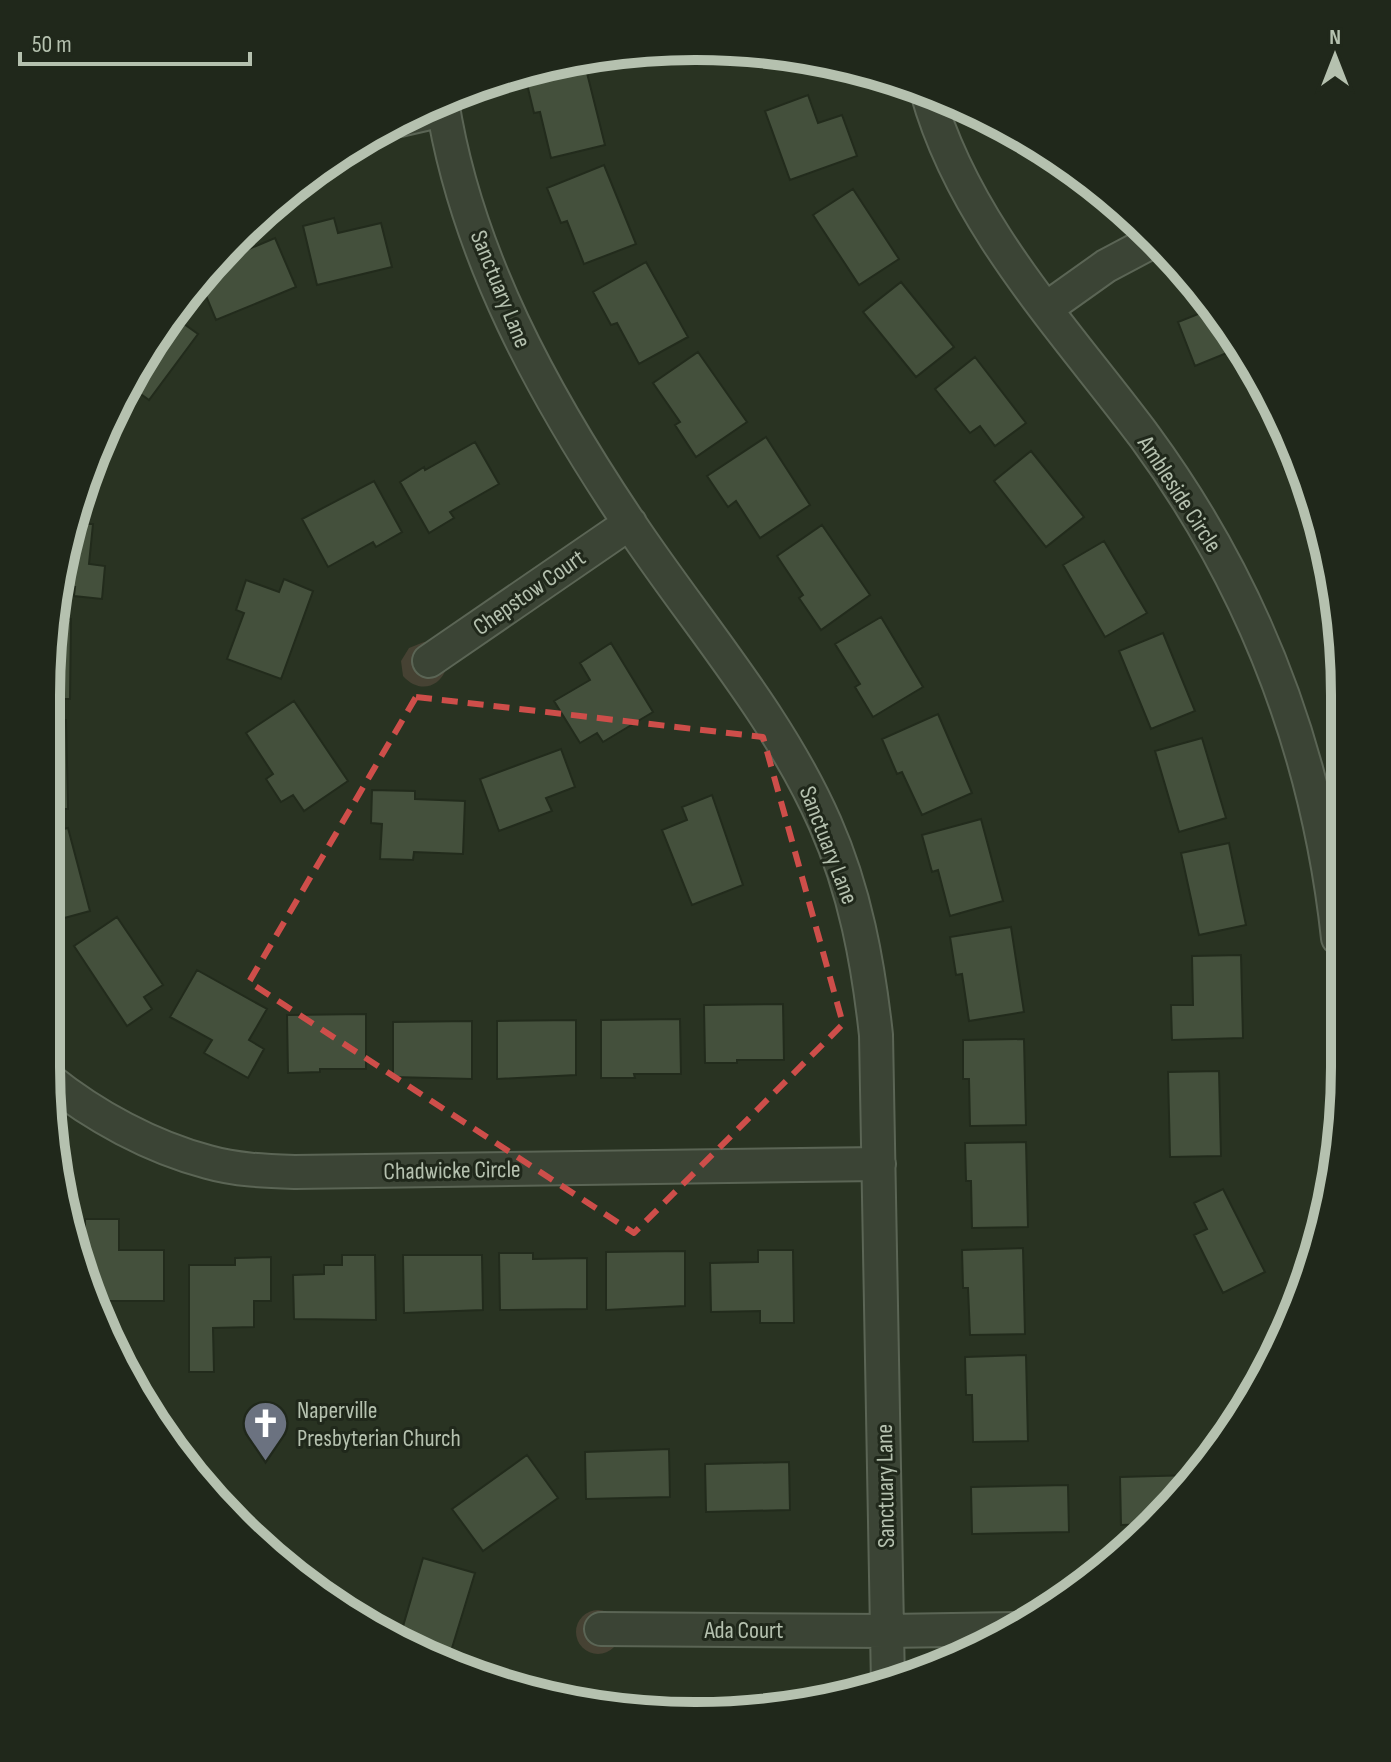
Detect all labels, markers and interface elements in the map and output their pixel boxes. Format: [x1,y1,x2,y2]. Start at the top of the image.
scale bar [20,16,250,66]
north arrow [1295,16,1375,96]
text: N [1329,24,1341,51]
text: 50 m [32,30,72,59]
street label: Sanctuary Lane [464,226,537,352]
street label: Ambleside Circle [1131,430,1228,558]
street label: Chepstow Court [468,543,591,642]
street label: Sanctuary Lane [793,782,864,908]
street label: Chadwicke Circle [383,1155,521,1186]
place label: Naperville Presbyterian Church [297,1396,461,1453]
church icon: Naperville Presbyterian Church [242,1400,290,1463]
street label: Sanctuary Lane [870,1424,901,1548]
street label: Ada Court [704,1616,783,1645]

